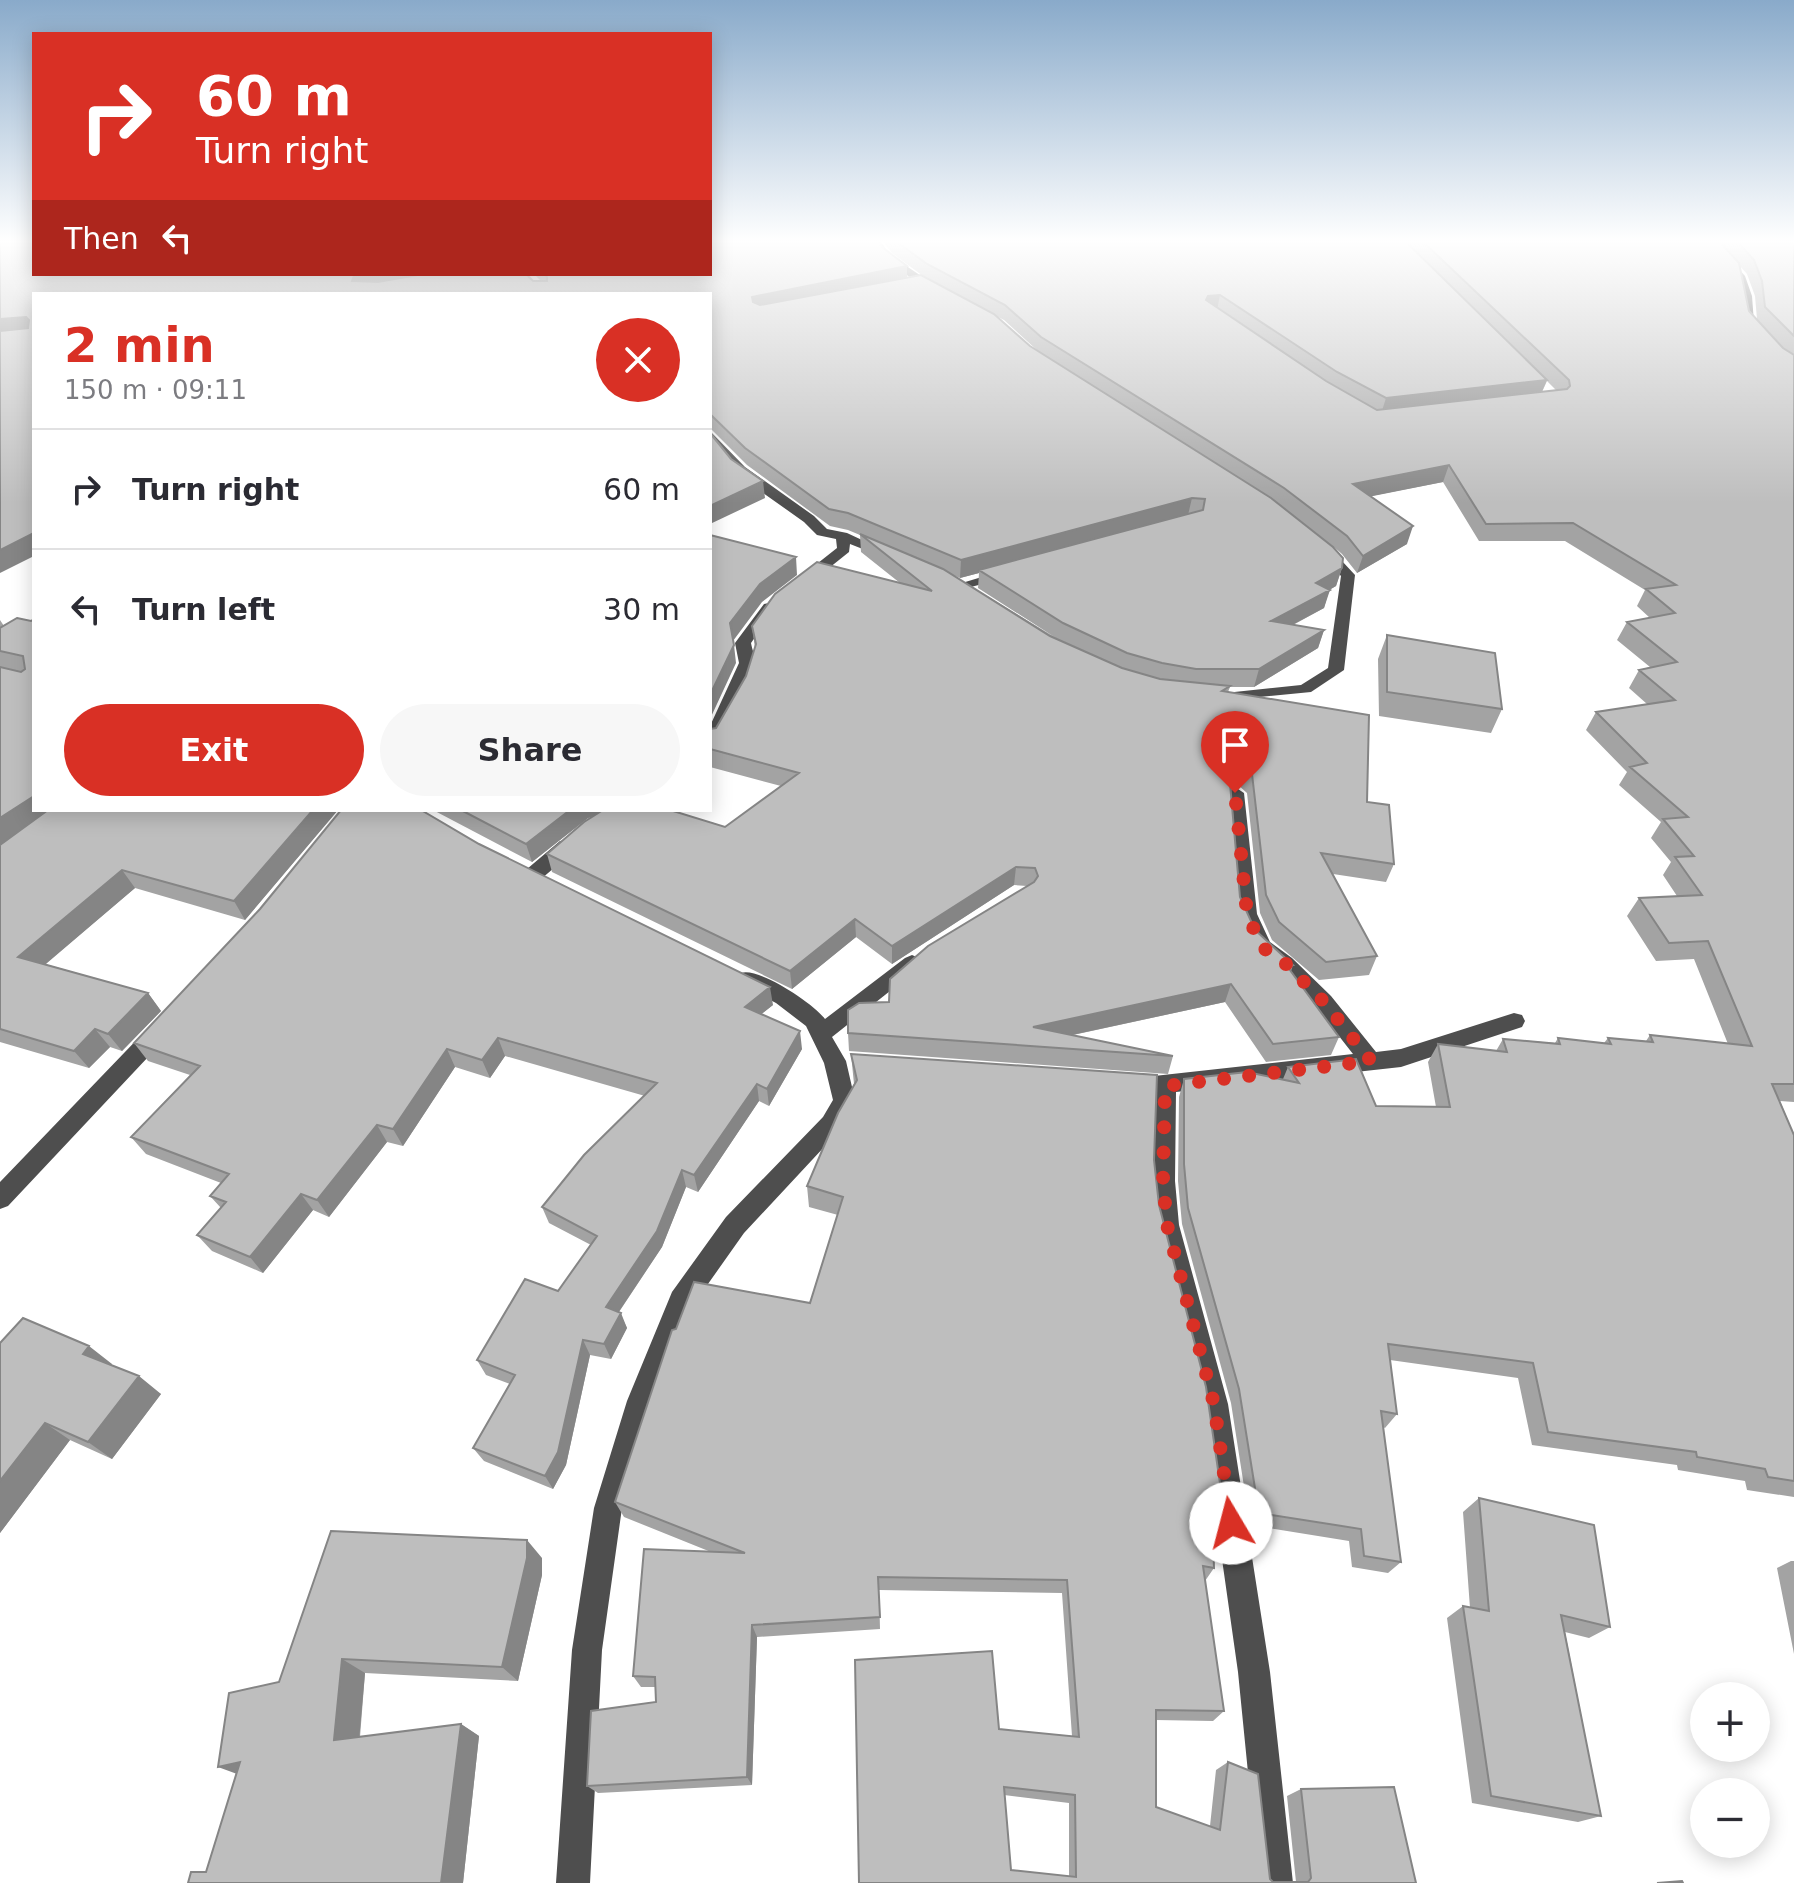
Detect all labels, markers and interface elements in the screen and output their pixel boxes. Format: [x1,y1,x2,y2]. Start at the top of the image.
text: 60 m [196,63,352,128]
icon: right [64,64,168,168]
text: Turn right [196,130,368,171]
icon: left [155,216,199,260]
text: Then [64,221,139,256]
text: 2 min [64,317,215,373]
button: close [596,318,680,402]
text: 150 m · 09:11 [64,375,247,405]
icon: right [64,467,108,511]
text: Turn right [132,472,299,507]
text: 60 m [603,472,680,507]
icon: left [64,587,108,631]
text: Turn left [132,592,275,627]
text: 30 m [603,592,680,627]
button: Exit [64,704,364,796]
button: Share [380,704,680,796]
pin [1201,711,1269,793]
icon: arrive [1213,723,1257,767]
position arrow [1189,1481,1273,1565]
map controls [1690,1682,1770,1858]
button: + [1690,1682,1770,1762]
button: − [1690,1778,1770,1858]

